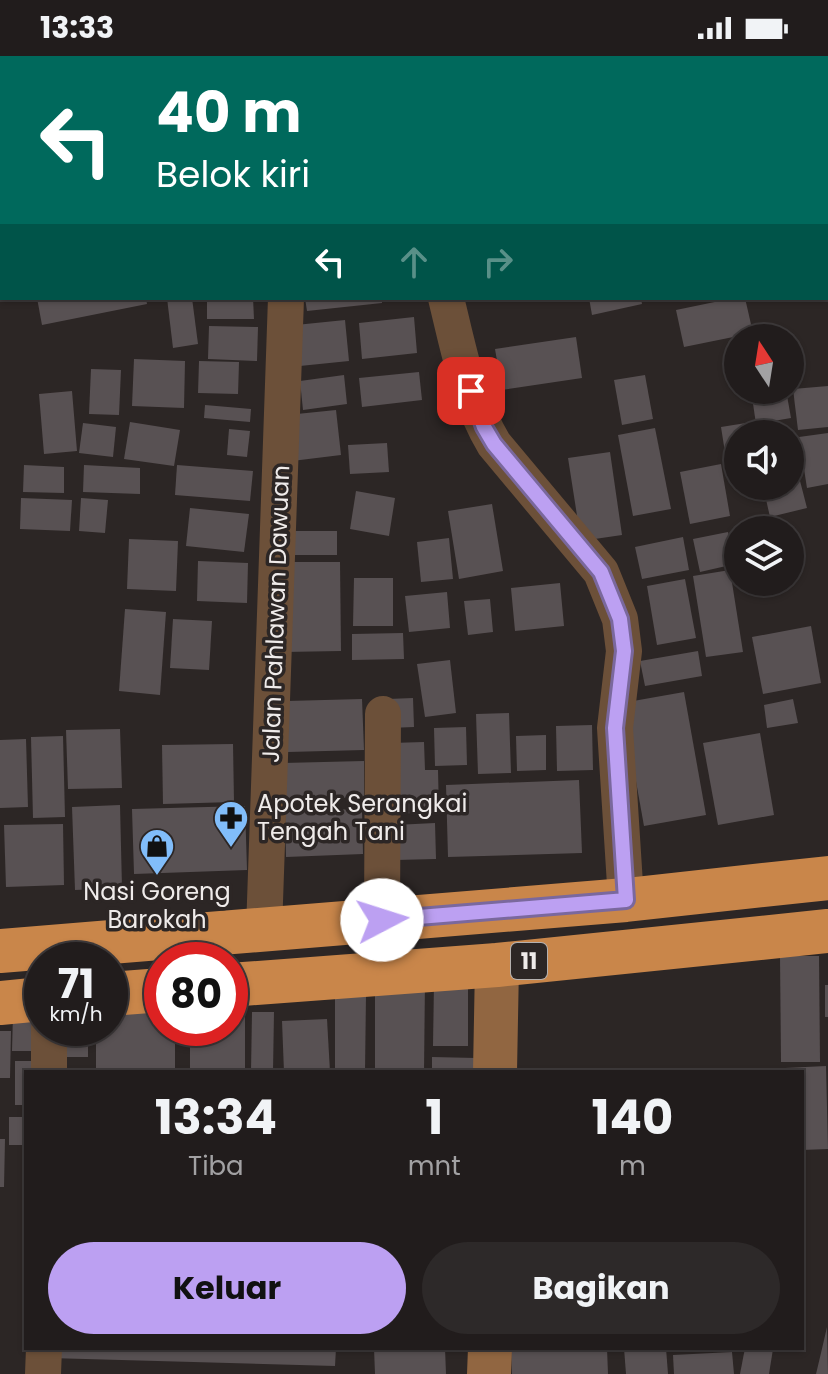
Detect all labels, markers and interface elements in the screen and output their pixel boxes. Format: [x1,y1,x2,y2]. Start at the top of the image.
text: 13:33 [40,6,114,49]
text: 40 m [156,73,302,152]
icon: left [24,88,128,192]
text: Belok kiri [156,149,310,200]
icon: left [308,240,352,284]
icon: ahead [392,240,436,284]
icon: right [476,240,520,284]
north arrow [724,324,804,404]
map controls [724,324,804,596]
pin [437,357,505,425]
icon: arrive [449,369,493,413]
button: sound [724,420,804,500]
street label: Jalan Pahlawan Dawuan [254,465,297,763]
button: layers [724,516,804,596]
place label: Apotek Serangkai Tengah Tani [257,787,467,848]
pharmacy icon: Apotek Serangkai Tengah Tani [212,799,250,849]
shop icon: Nasi Goreng Barokah [138,827,176,877]
place label: Nasi Goreng Barokah [83,875,231,936]
position arrow [340,878,424,962]
speed limit sign: 80 [144,942,248,1046]
road number: 11 [511,943,547,979]
text: 71 [58,956,94,1012]
text: km/h [49,1000,103,1028]
text: 13:34 [155,1084,277,1151]
text: 1 [425,1084,443,1151]
text: 140 [591,1084,673,1151]
text: Tiba [188,1148,244,1184]
text: mnt [408,1148,461,1184]
text: m [619,1148,646,1184]
button: Keluar [48,1242,406,1334]
button: Bagikan [422,1242,780,1334]

